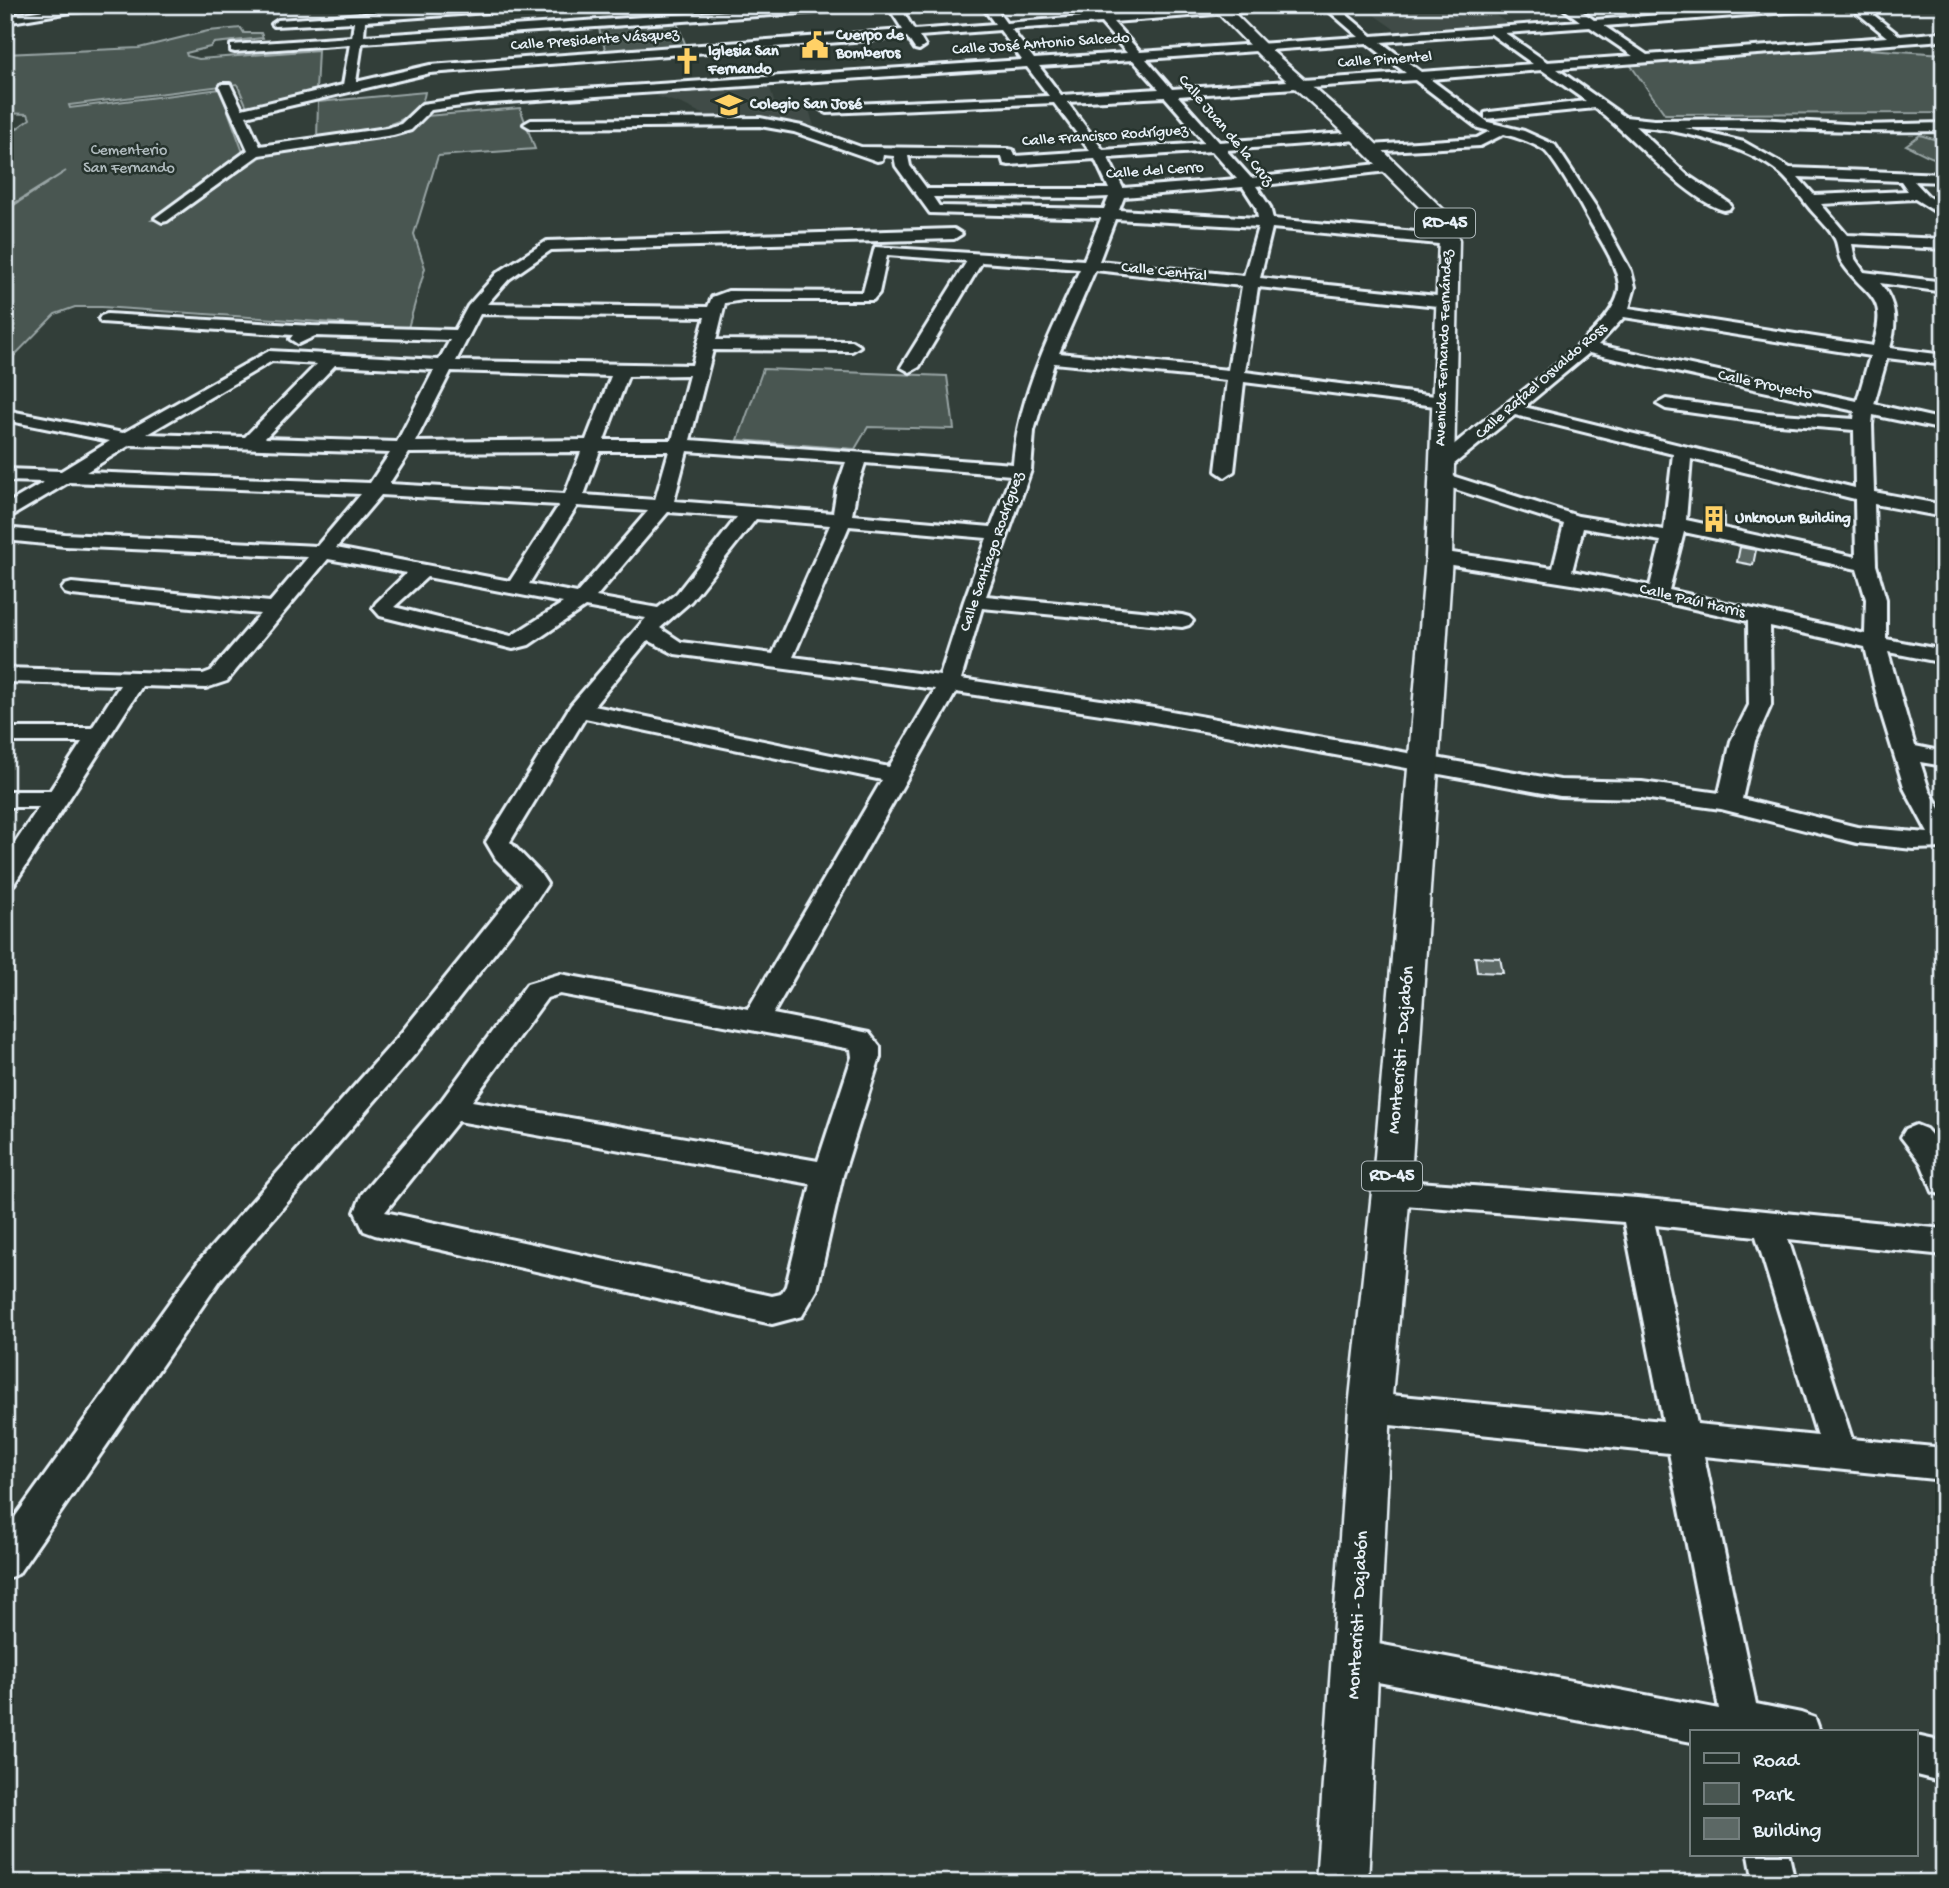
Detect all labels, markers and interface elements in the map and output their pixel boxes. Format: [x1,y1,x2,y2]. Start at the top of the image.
street label: Calle Presidente Vásquez [510,26,681,56]
place label: Cuerpo de Bomberos [835,27,904,64]
street label: Calle José Antonio Salcedo [952,29,1130,61]
public building icon: Cuerpo de Bomberos [800,30,830,60]
place label: Iglesia San Fernando [707,43,779,80]
church icon: Iglesia San Fernando [672,46,702,76]
street label: Calle Pimentel [1337,48,1433,74]
street label: Calle Juan de la Cruz [1173,71,1278,191]
school or university icon: Colegio San José [714,90,744,120]
place label: Colegio San José [749,96,863,115]
street label: Calle Francisco Rodríguez [1021,122,1190,152]
park label: Cementerio San Fernando [83,142,175,179]
street label: Calle del Cerro [1105,159,1205,185]
road number: RD-45 [1415,208,1475,238]
street label: Avenida Fernando Fernández [1432,249,1458,446]
street label: Calle Central [1120,259,1208,287]
street label: Calle Rafael Osvaldo Ross [1472,319,1613,444]
street label: Calle Proyecto [1716,367,1814,405]
street label: Calle Santiago Rodríguez [957,469,1030,634]
building icon: Unknown Building [1699,504,1729,534]
place label: Unknown Building [1735,510,1851,529]
street label: Calle Paúl Harris [1637,581,1748,624]
street label: Montecristi - Dajabón [1383,965,1421,1135]
road number: RD-45 [1362,1162,1422,1190]
street label: Montecristi - Dajabón [1343,1530,1375,1700]
legend [1690,1730,1918,1856]
text: Road [1753,1750,1801,1775]
text: Park [1752,1784,1796,1809]
text: Building [1752,1820,1822,1845]

